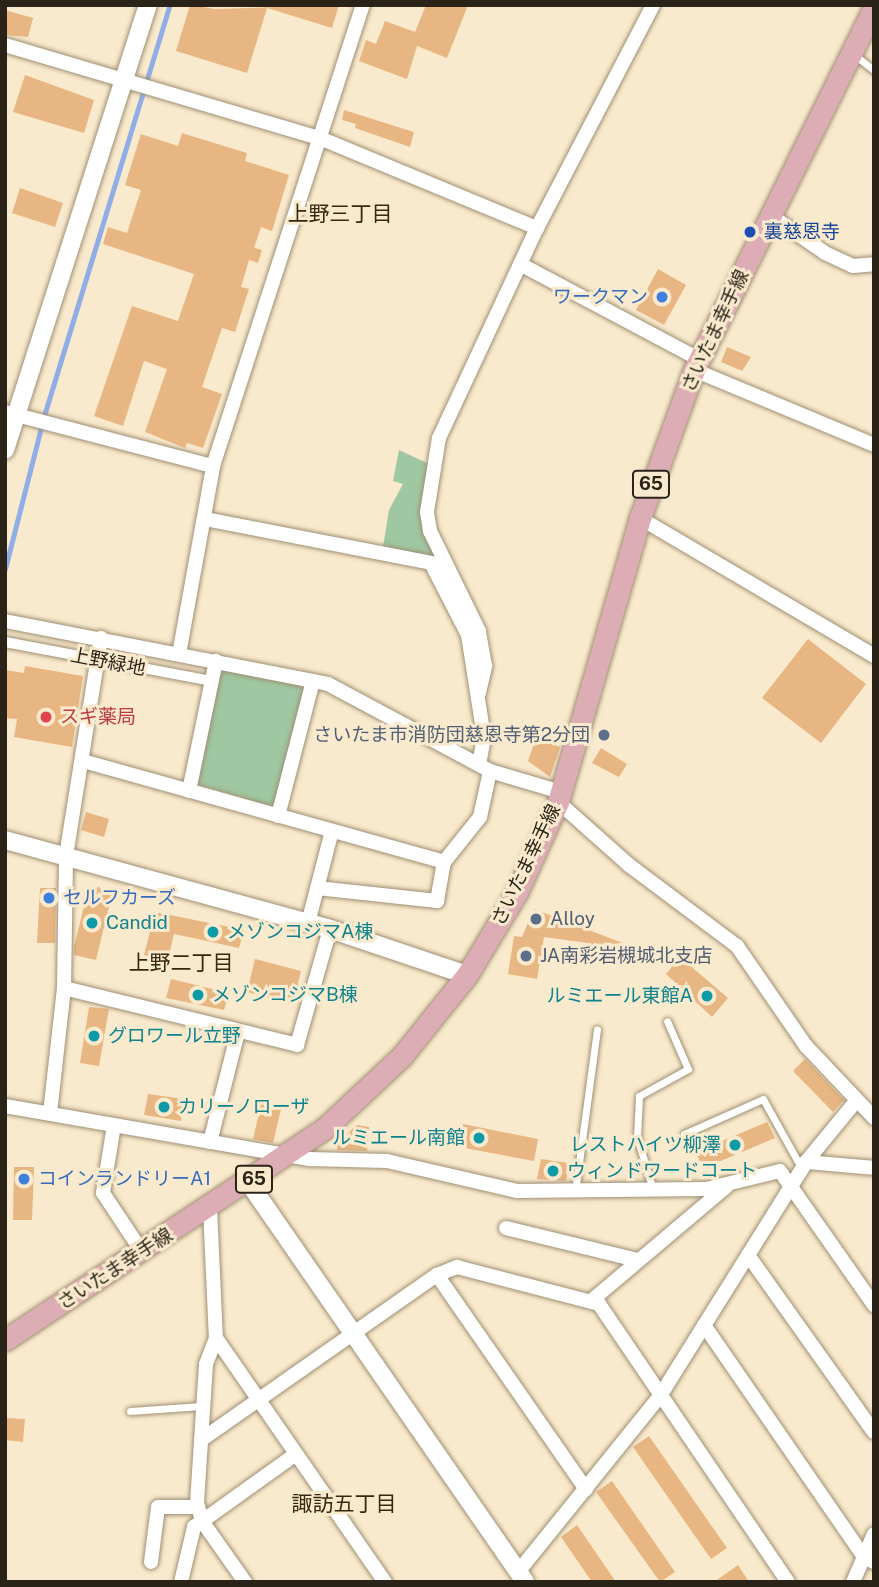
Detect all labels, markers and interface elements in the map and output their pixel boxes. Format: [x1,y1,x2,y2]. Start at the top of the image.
district label: 上野三丁目 [288,201,392,227]
place label: 裏慈恩寺 [764,221,840,243]
marker: 裏慈恩寺 [742,224,758,240]
street label: さいたま幸手線 [677,266,753,396]
place label: ワークマン [553,286,648,308]
marker: ワークマン [654,289,670,305]
road number: 65 [632,470,670,498]
street label: 上野緑地 [69,644,147,680]
place label: スギ薬局 [60,706,136,728]
marker: スギ薬局 [38,709,54,725]
place label: さいたま市消防団慈恩寺第2分団 [313,724,590,746]
marker: さいたま市消防団慈恩寺第2分団 [596,727,612,743]
street label: さいたま幸手線 [487,800,565,930]
place label: セルフカーズ [63,887,177,909]
marker: セルフカーズ [41,890,57,906]
place label: Alloy [550,908,595,930]
marker: Alloy [528,911,544,927]
place label: Candid [106,912,168,934]
marker: Candid [84,915,100,931]
place label: メゾンコジマA棟 [227,921,373,943]
marker: メゾンコジマA棟 [205,924,221,940]
place label: JA南彩岩槻城北支店 [540,945,712,967]
marker: JA南彩岩槻城北支店 [518,948,534,964]
district label: 上野二丁目 [129,950,233,976]
place label: メゾンコジマB棟 [212,984,358,1006]
place label: ルミエール東館A [547,985,693,1007]
marker: メゾンコジマB棟 [190,987,206,1003]
marker: ルミエール東館A [699,988,715,1004]
place label: グロワール立野 [108,1025,241,1047]
marker: グロワール立野 [86,1028,102,1044]
place label: カリーノローザ [178,1096,311,1118]
marker: カリーノローザ [156,1099,172,1115]
place label: ルミエール南館 [332,1127,465,1149]
marker: ルミエール南館 [471,1130,487,1146]
place label: レストハイツ柳澤 [569,1134,721,1156]
marker: レストハイツ柳澤 [727,1137,743,1153]
place label: ウィンドワードコート [567,1160,757,1182]
marker: ウィンドワードコート [545,1163,561,1179]
road number: 65 [235,1164,273,1194]
place label: コインランドリーA1 [38,1168,211,1190]
marker: コインランドリーA1 [16,1171,32,1187]
street label: さいたま幸手線 [53,1223,177,1315]
district label: 諏訪五丁目 [292,1491,396,1517]

